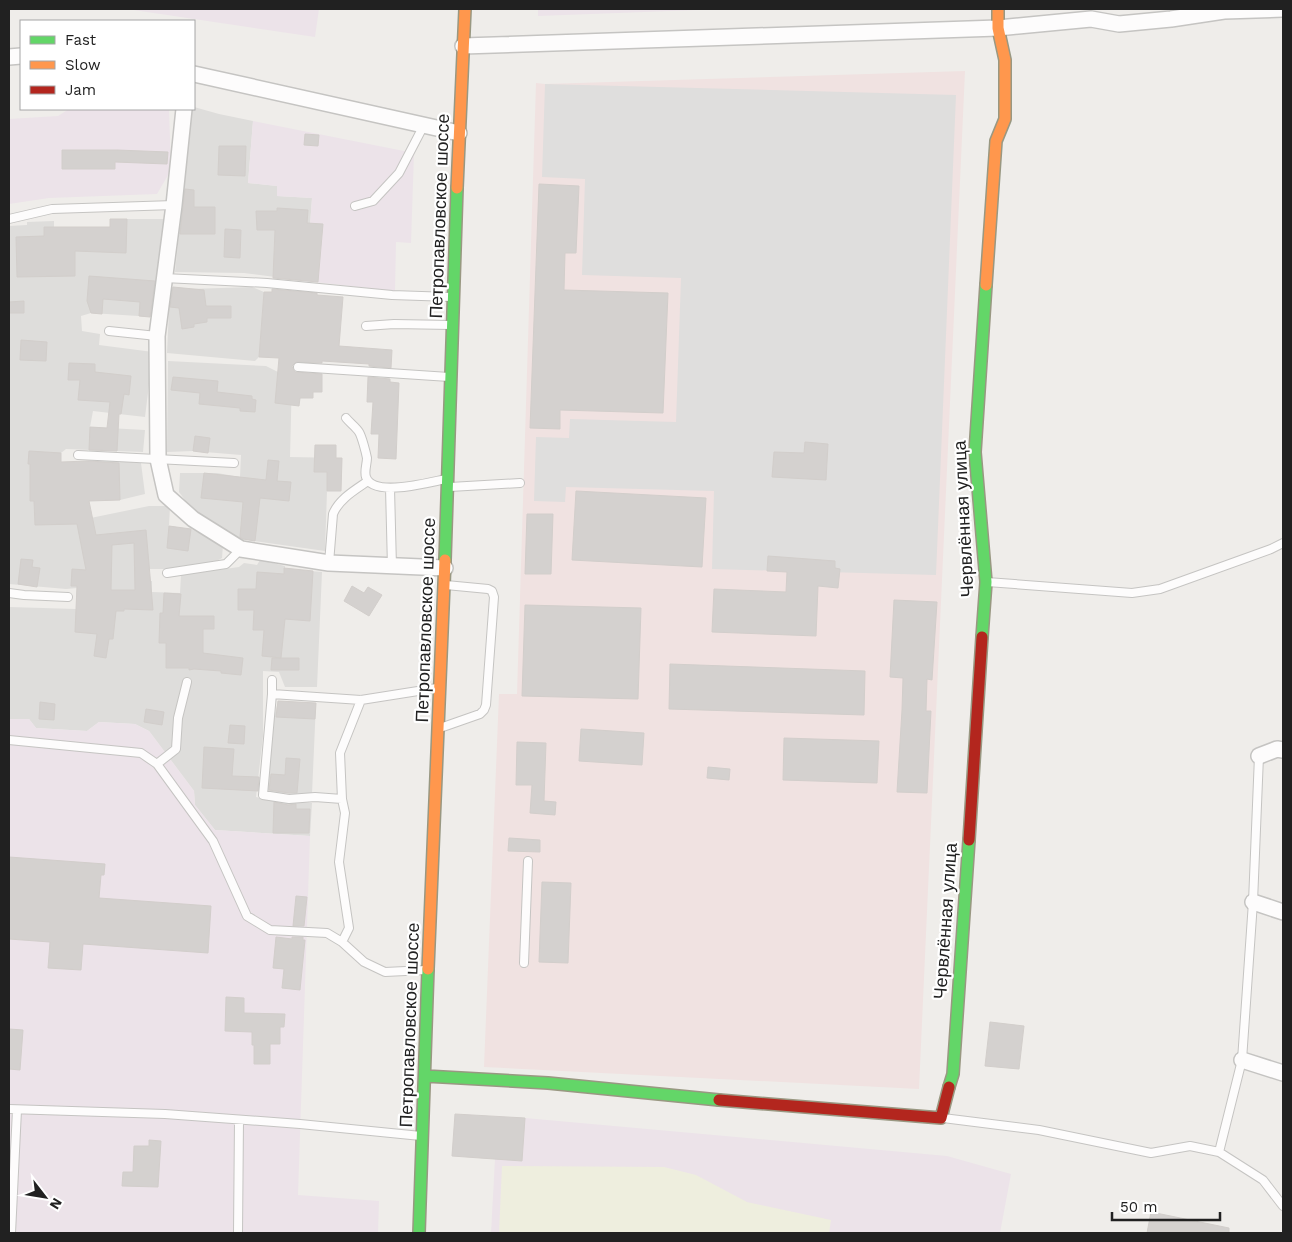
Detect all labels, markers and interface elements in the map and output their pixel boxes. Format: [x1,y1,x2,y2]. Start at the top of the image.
legend [20,20,195,110]
text: Fast [65,31,97,49]
text: Slow [65,56,101,74]
text: Jam [65,81,96,99]
street label: Петропавловское шоссе [425,113,453,319]
street label: Червлённая улица [948,439,978,598]
street label: Петропавловское шоссе [411,517,439,723]
street label: Червлённая улица [929,841,961,1000]
street label: Петропавловское шоссе [395,922,423,1128]
north arrow [20,1172,70,1222]
scale bar [1112,1190,1220,1222]
text: N [47,1195,66,1212]
text: 50 m [1120,1198,1157,1216]

